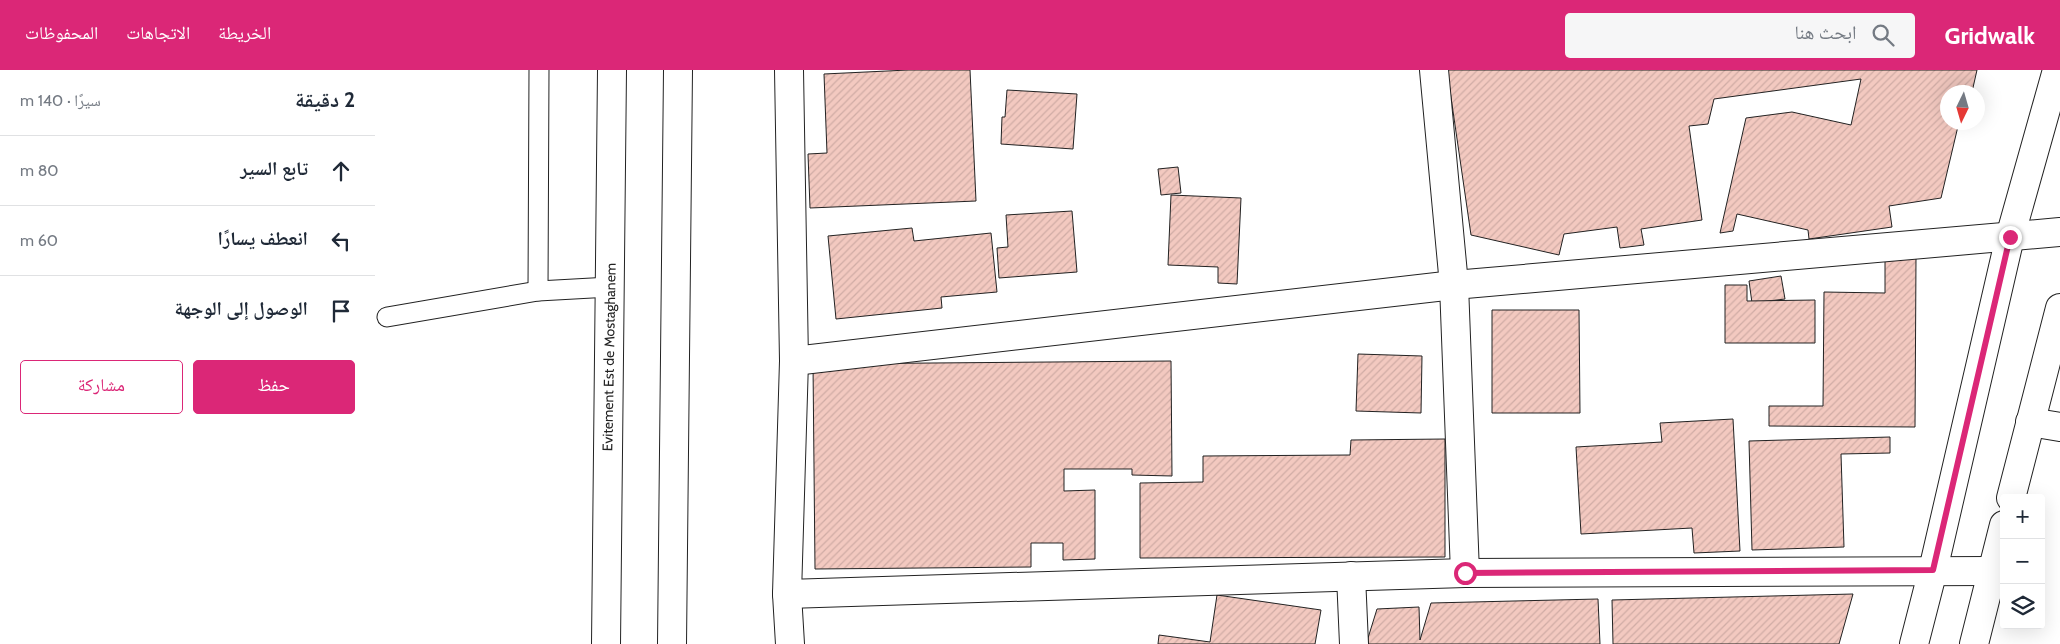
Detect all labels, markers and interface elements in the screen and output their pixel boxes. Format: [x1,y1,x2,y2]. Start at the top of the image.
search box [1565,13,1915,58]
text: ابحث هنا [1794,21,1857,44]
icon: search [1869,21,1897,49]
text: Gridwalk [1945,21,2035,50]
text: المحفوظات [25,22,98,44]
text: الاتجاهات [126,22,190,44]
text: الخريطة [218,22,271,44]
north arrow [1940,85,1985,130]
text: 2 دقيقة [295,87,355,112]
text: سيرًا · 140 m [20,91,101,110]
text: تابع السير [240,157,308,180]
icon: ahead [327,157,355,185]
text: 80 m [20,161,59,180]
route end [1999,226,2022,249]
text: انعطف يسارًا [218,227,308,250]
icon: left [327,227,355,255]
text: 60 m [20,231,58,250]
street label: Evitement Est de Mostaghanem [598,263,620,451]
text: الوصول إلى الوجهة [175,297,308,320]
icon: arrive [327,297,355,325]
button: مشاركة [20,360,183,414]
button: حفظ [193,360,355,414]
map controls [2000,494,2045,629]
button: + [2000,494,2045,539]
button: − [2000,539,2045,584]
route start [1454,562,1477,585]
button: layers [2000,584,2045,629]

